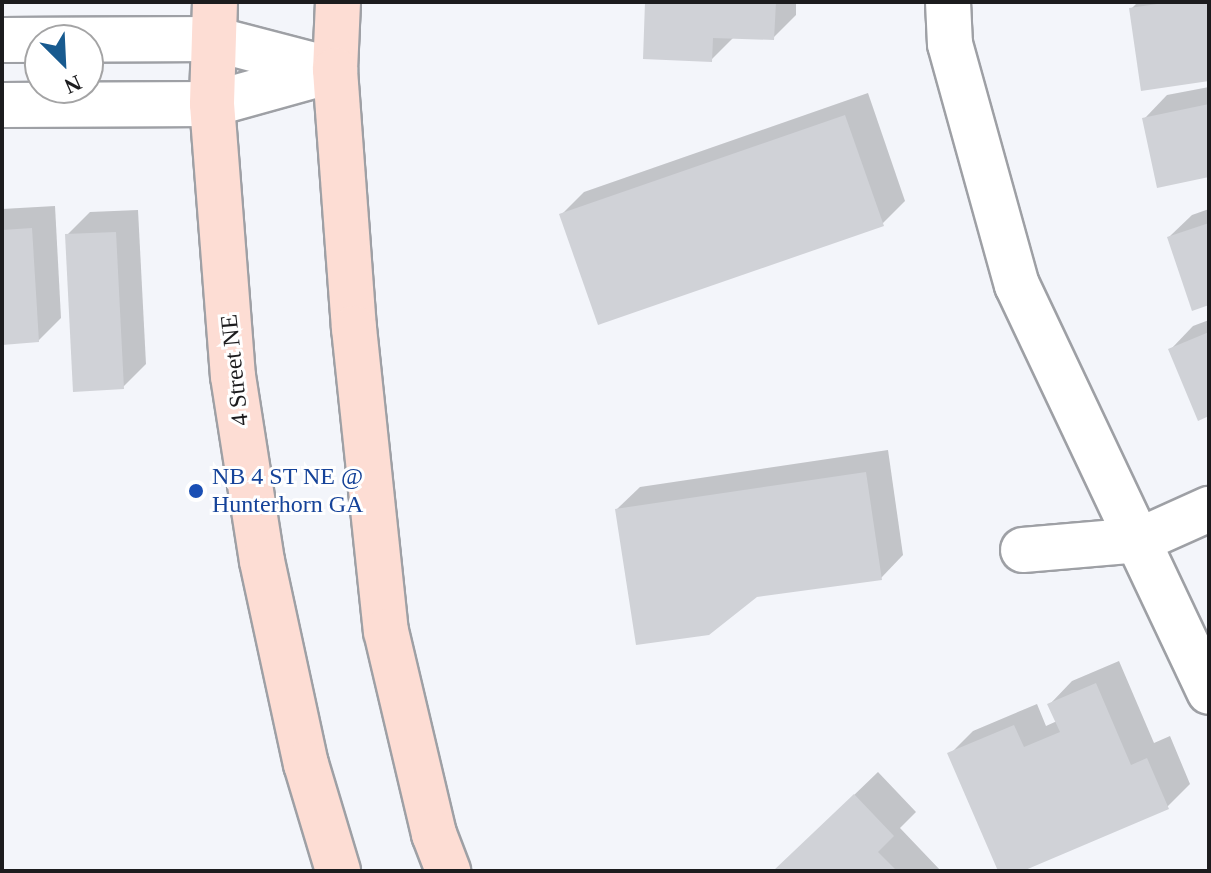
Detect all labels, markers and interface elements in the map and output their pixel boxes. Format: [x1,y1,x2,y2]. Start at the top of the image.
north arrow [24,24,104,104]
text: N [61,70,86,99]
street label: 4 Street NE [215,313,255,427]
place label: NB 4 ST NE @ Hunterhorn GA [212,463,363,519]
marker: NB 4 ST NE @ Hunterhorn GA [187,482,205,500]

